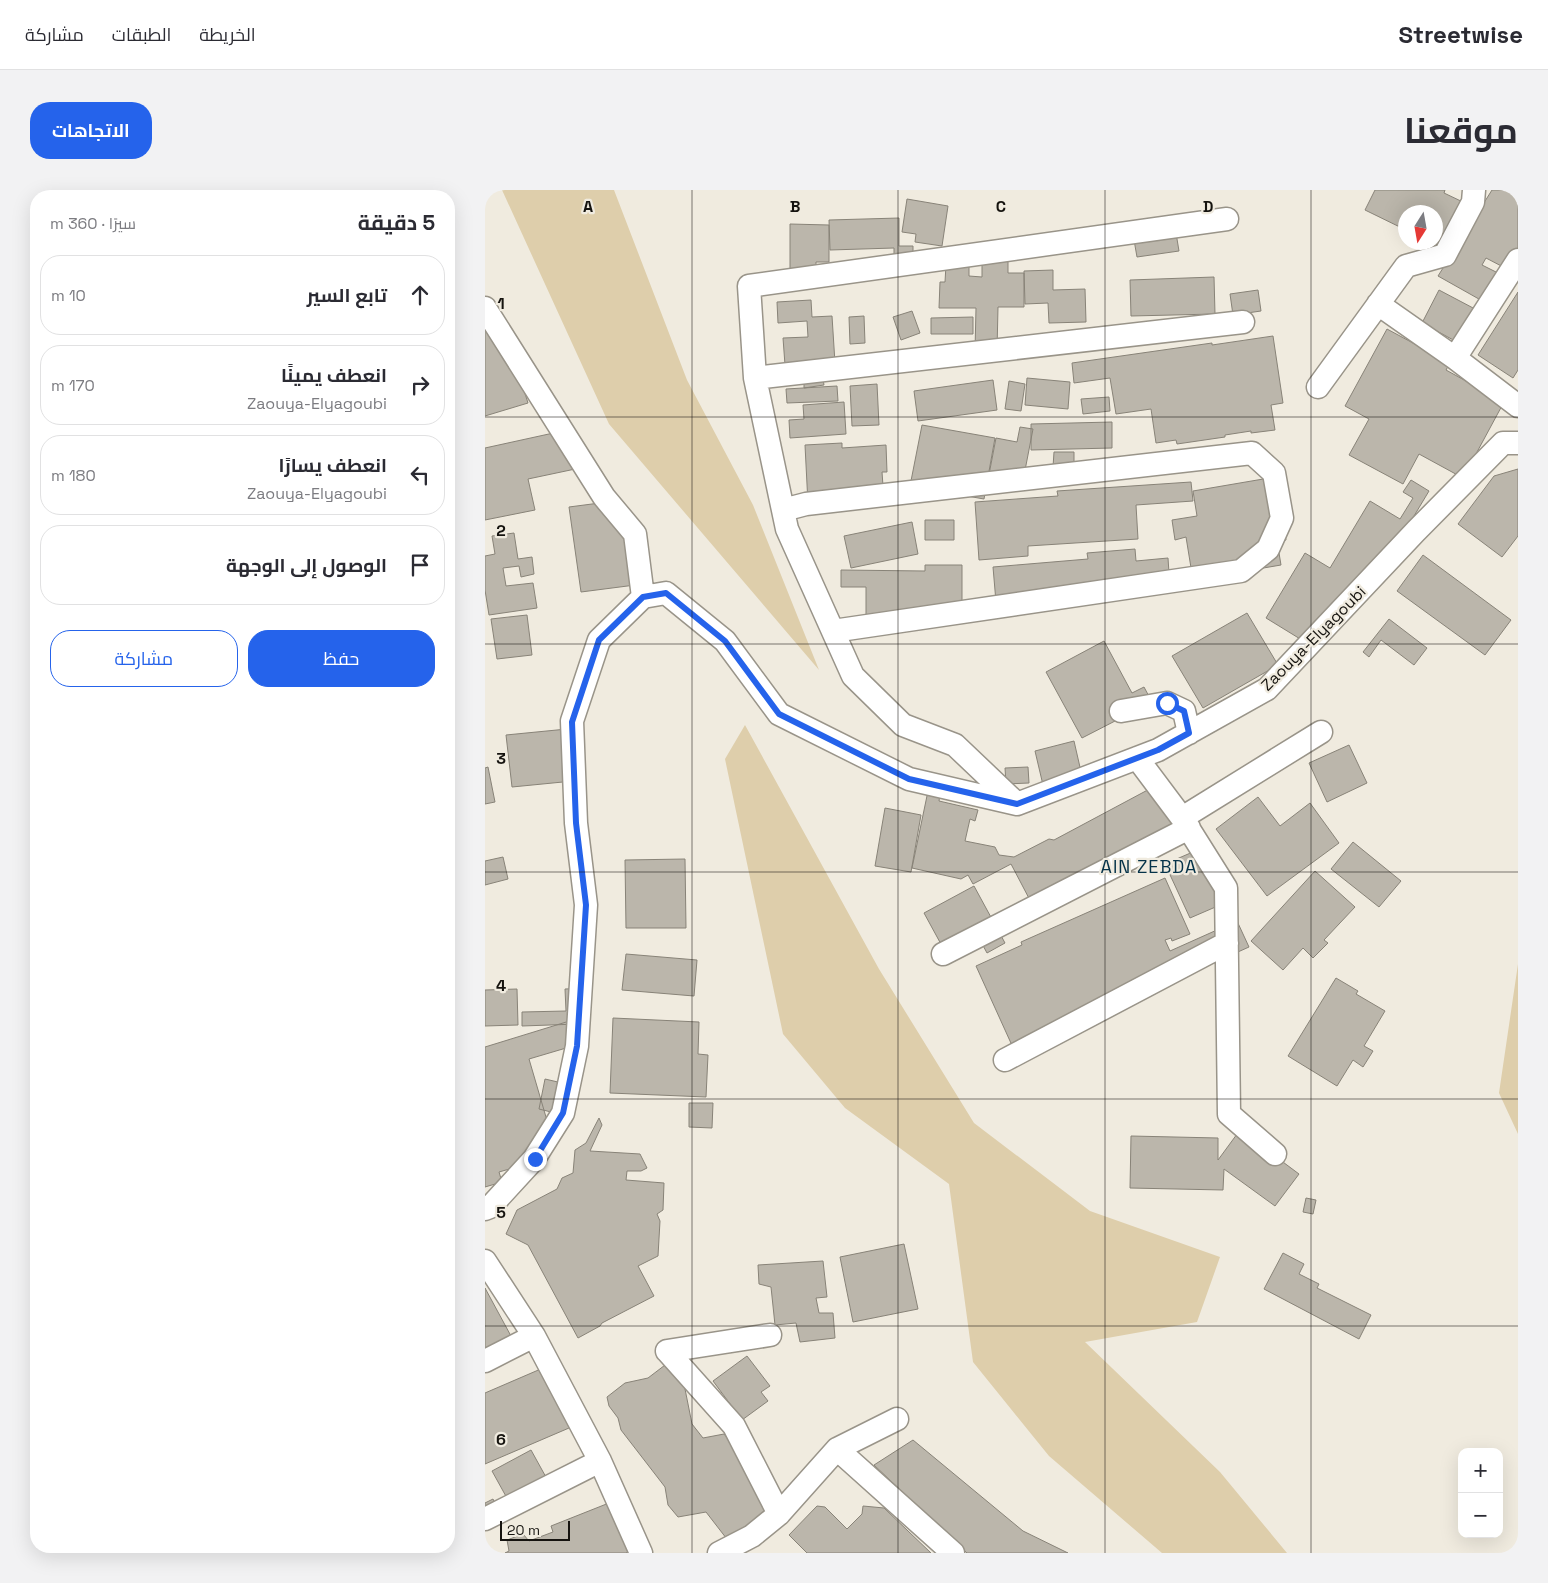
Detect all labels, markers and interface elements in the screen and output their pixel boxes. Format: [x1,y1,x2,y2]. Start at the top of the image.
text: Streetwise [1399,19,1523,50]
text: مشاركة [25,23,84,46]
text: الطبقات [112,23,171,46]
text: الخريطة [199,23,256,46]
button: الاتجاهات [30,102,152,159]
text: موقعنا [1404,109,1518,153]
text: A [583,196,593,217]
text: B [790,196,800,217]
text: C [996,196,1006,217]
text: D [1203,196,1213,217]
north arrow [1398,205,1443,250]
text: 5 دقيقة [358,209,435,236]
text: سيرًا · 360 m [50,213,136,234]
icon: ahead [406,281,434,309]
text: تابع السير [307,283,387,308]
text: 10 m [51,285,86,306]
text: 1 [497,293,505,314]
text: انعطف يمينًا [281,363,387,388]
icon: right [406,371,434,399]
text: 170 m [51,375,95,396]
text: Zaouya-Elyagoubi [247,393,387,414]
text: انعطف يسارًا [279,453,387,478]
icon: left [406,461,434,489]
text: 180 m [51,465,96,486]
text: Zaouya-Elyagoubi [247,483,387,504]
text: 2 [496,520,506,541]
icon: arrive [406,551,434,579]
text: الوصول إلى الوجهة [226,553,387,578]
street label: Zaouya-Elyagoubi [1256,581,1370,695]
button: مشاركة [50,630,238,687]
button: حفظ [248,630,435,687]
route start [1156,692,1179,715]
text: 3 [496,748,506,769]
district label: AIN ZEBDA [1101,855,1197,878]
text: 4 [496,975,506,996]
route end [524,1148,547,1171]
text: 5 [496,1202,506,1223]
text: 6 [496,1429,506,1450]
map controls [1458,1448,1503,1538]
button: + [1458,1448,1503,1493]
button: − [1458,1493,1503,1538]
scale bar [500,1518,570,1541]
text: 20 m [507,1521,540,1539]

